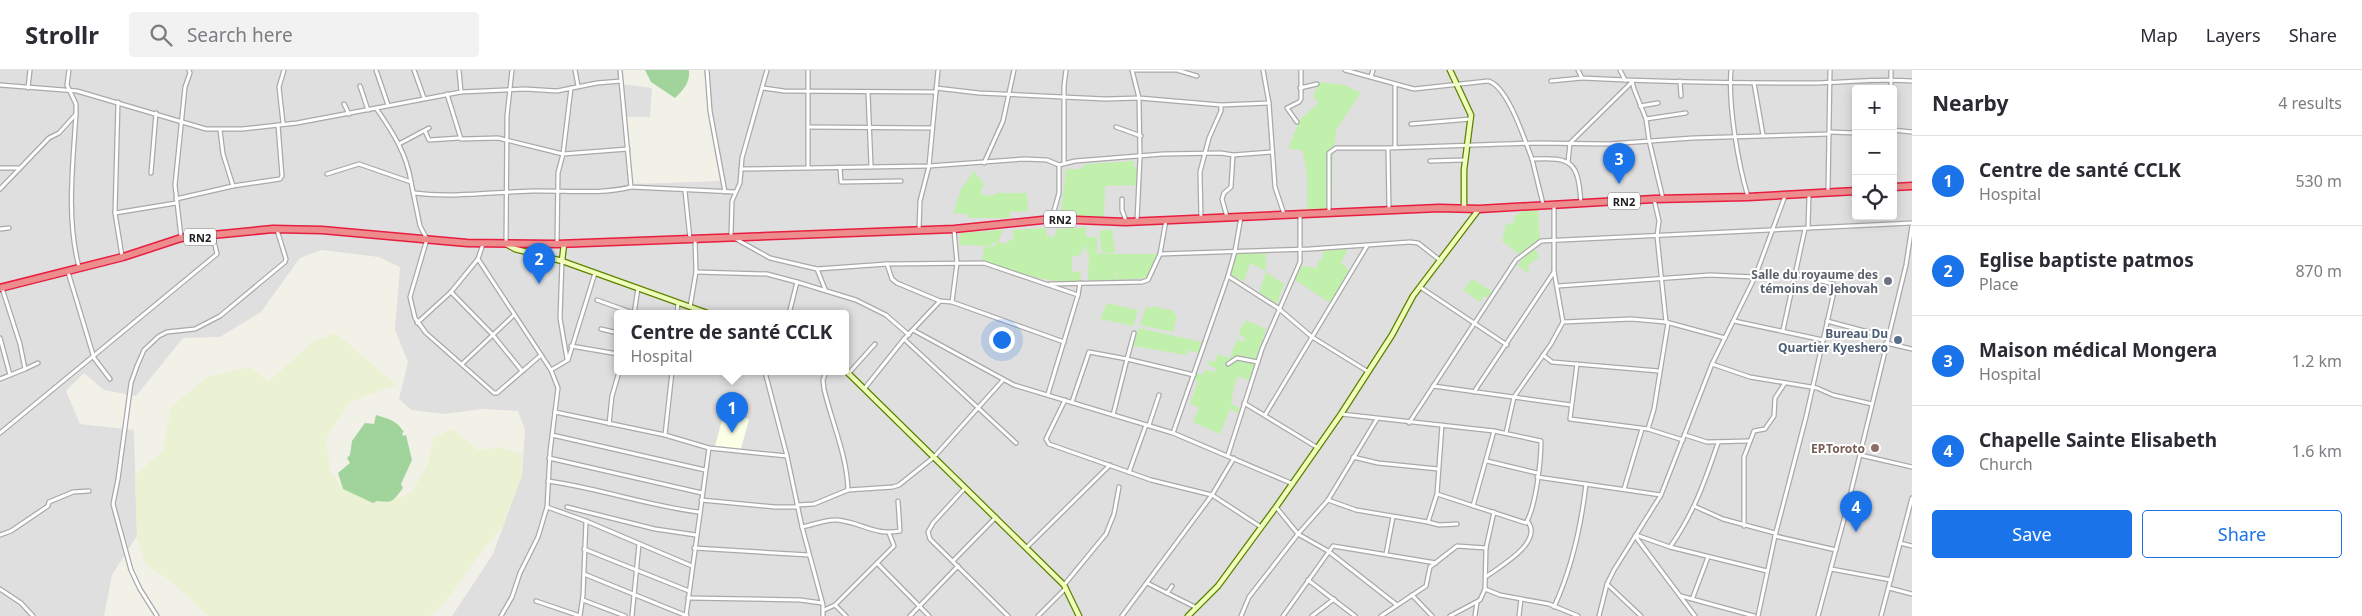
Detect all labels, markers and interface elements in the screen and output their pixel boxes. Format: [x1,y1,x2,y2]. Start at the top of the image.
search box [129,12,479,57]
text: Strollr [25,18,99,51]
icon: search [147,21,175,49]
text: Search here [187,22,293,48]
text: Map [2140,23,2178,47]
text: Layers [2206,23,2261,47]
text: Share [2289,23,2337,47]
map controls [1852,85,1897,220]
button: + [1852,85,1897,130]
text: Nearby [1932,89,2008,117]
text: 4 results [2278,92,2342,114]
button: − [1852,130,1897,175]
pin: 3 [1603,143,1635,184]
text: Centre de santé CCLK [1979,157,2181,183]
text: 1 [1943,170,1953,192]
text: 530 m [2295,170,2342,192]
button: locate [1852,175,1897,220]
text: Hospital [1979,183,2041,205]
road number: RN2 [1608,192,1640,210]
road number: RN2 [1044,210,1076,228]
road number: RN2 [184,228,216,246]
pin: 2 [523,243,555,284]
text: Eglise baptiste patmos [1979,247,2194,273]
text: 2 [1943,260,1953,282]
text: 870 m [2295,260,2342,282]
place label: Salle du royaume des témoins de Jehovah [1751,266,1878,297]
text: Place [1979,273,2019,295]
marker: Salle du royaume des témoins de Jehovah [1882,275,1894,287]
popup [614,310,849,375]
text: Centre de santé CCLK [631,319,832,345]
place label: Bureau Du Quartier Kyeshero [1778,325,1888,356]
your location [989,327,1015,353]
marker: Bureau Du Quartier Kyeshero [1892,334,1904,346]
text: Maison médical Mongera [1979,337,2217,363]
text: Hospital [631,345,693,367]
text: 3 [1943,350,1953,372]
text: 1.2 km [2292,350,2342,372]
text: Hospital [1979,363,2041,385]
pin: 1 [716,392,748,433]
text: Chapelle Sainte Elisabeth [1979,427,2217,453]
place label: EP.Toroto [1811,440,1865,457]
text: 4 [1943,440,1953,462]
text: 1.6 km [2292,440,2342,462]
marker: EP.Toroto [1869,442,1881,454]
text: Church [1979,453,2033,475]
pin: 4 [1840,491,1872,532]
button: Save [1932,510,2132,558]
button: Share [2142,510,2342,558]

